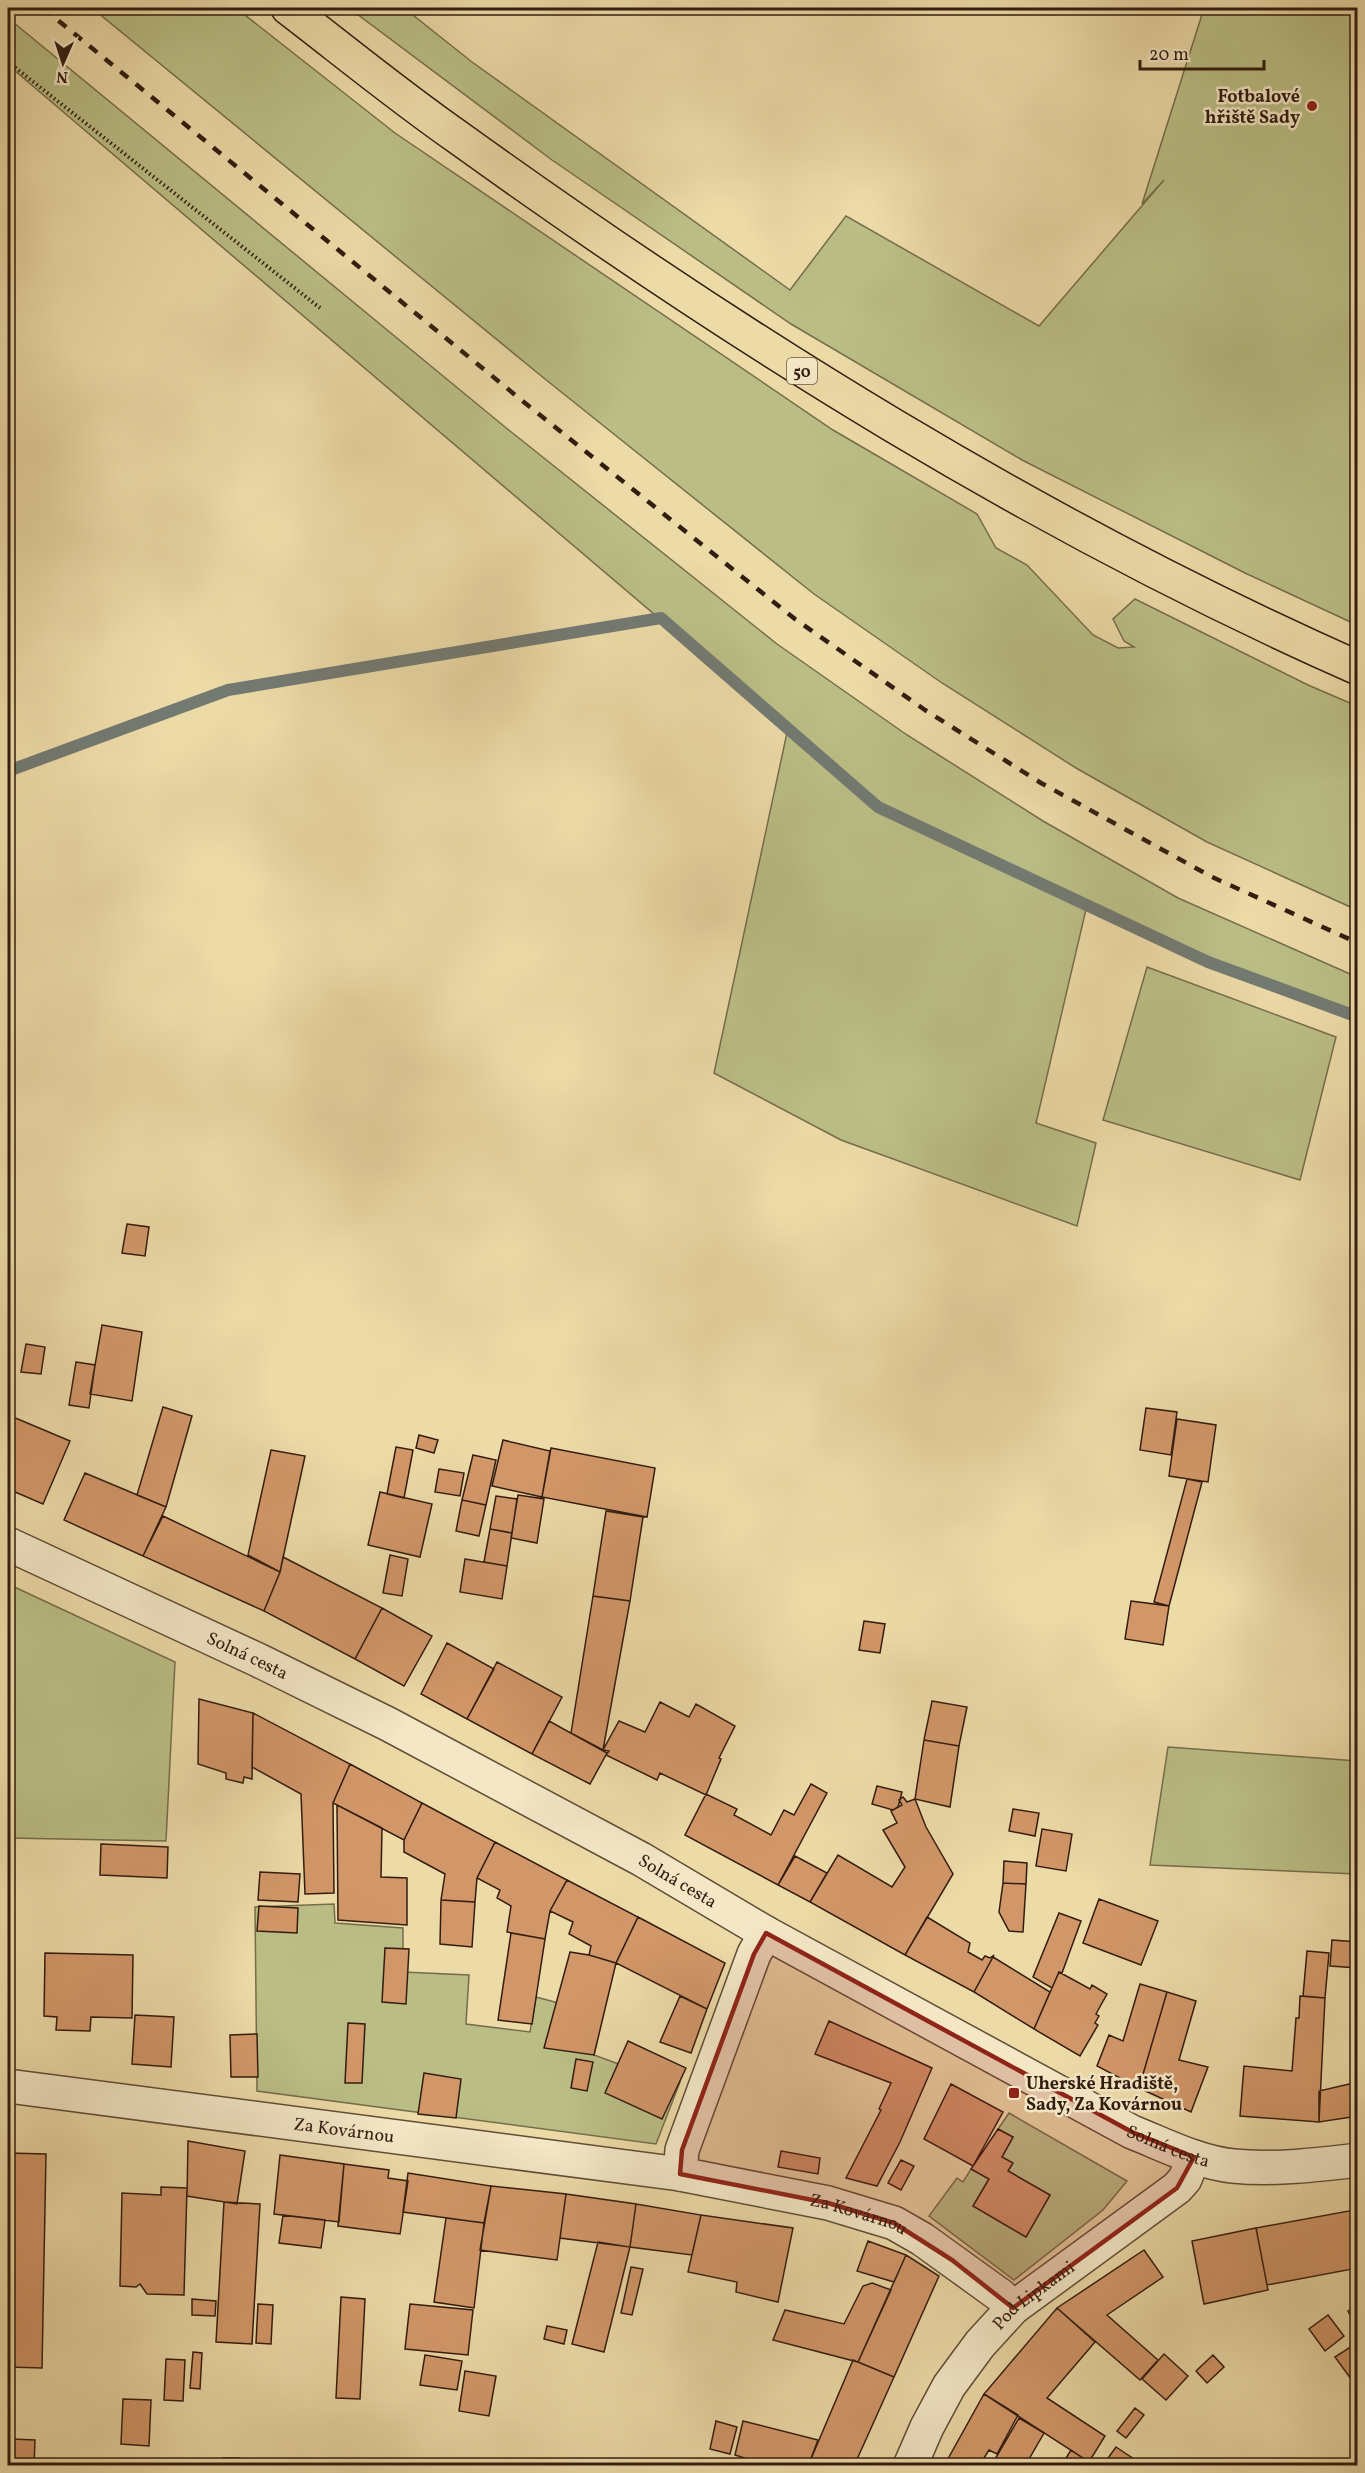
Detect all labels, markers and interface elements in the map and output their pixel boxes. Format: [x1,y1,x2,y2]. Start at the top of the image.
north arrow [33,33,93,93]
scale bar [1140,33,1264,71]
text: 20 m [1149,43,1189,68]
text: N [56,65,69,87]
place label: Fotbalové hřiště Sady [1205,85,1300,131]
marker: Fotbalové hřiště Sady [1305,99,1319,113]
road number: 50 [787,358,817,384]
street label: Solná cesta [202,1627,292,1687]
street label: Solná cesta [633,1849,721,1915]
place label: Uherské Hradiště, Sady, Za Kovárnou [1026,2072,1182,2118]
marker: Uherské Hradiště, Sady, Za Kovárnou [1007,2086,1021,2100]
street label: Za Kovárnou [292,2113,396,2150]
street label: Solná cesta [1122,2120,1212,2175]
street label: Za Kovárnou [807,2189,912,2242]
street label: Pod Lipkami [988,2256,1081,2336]

